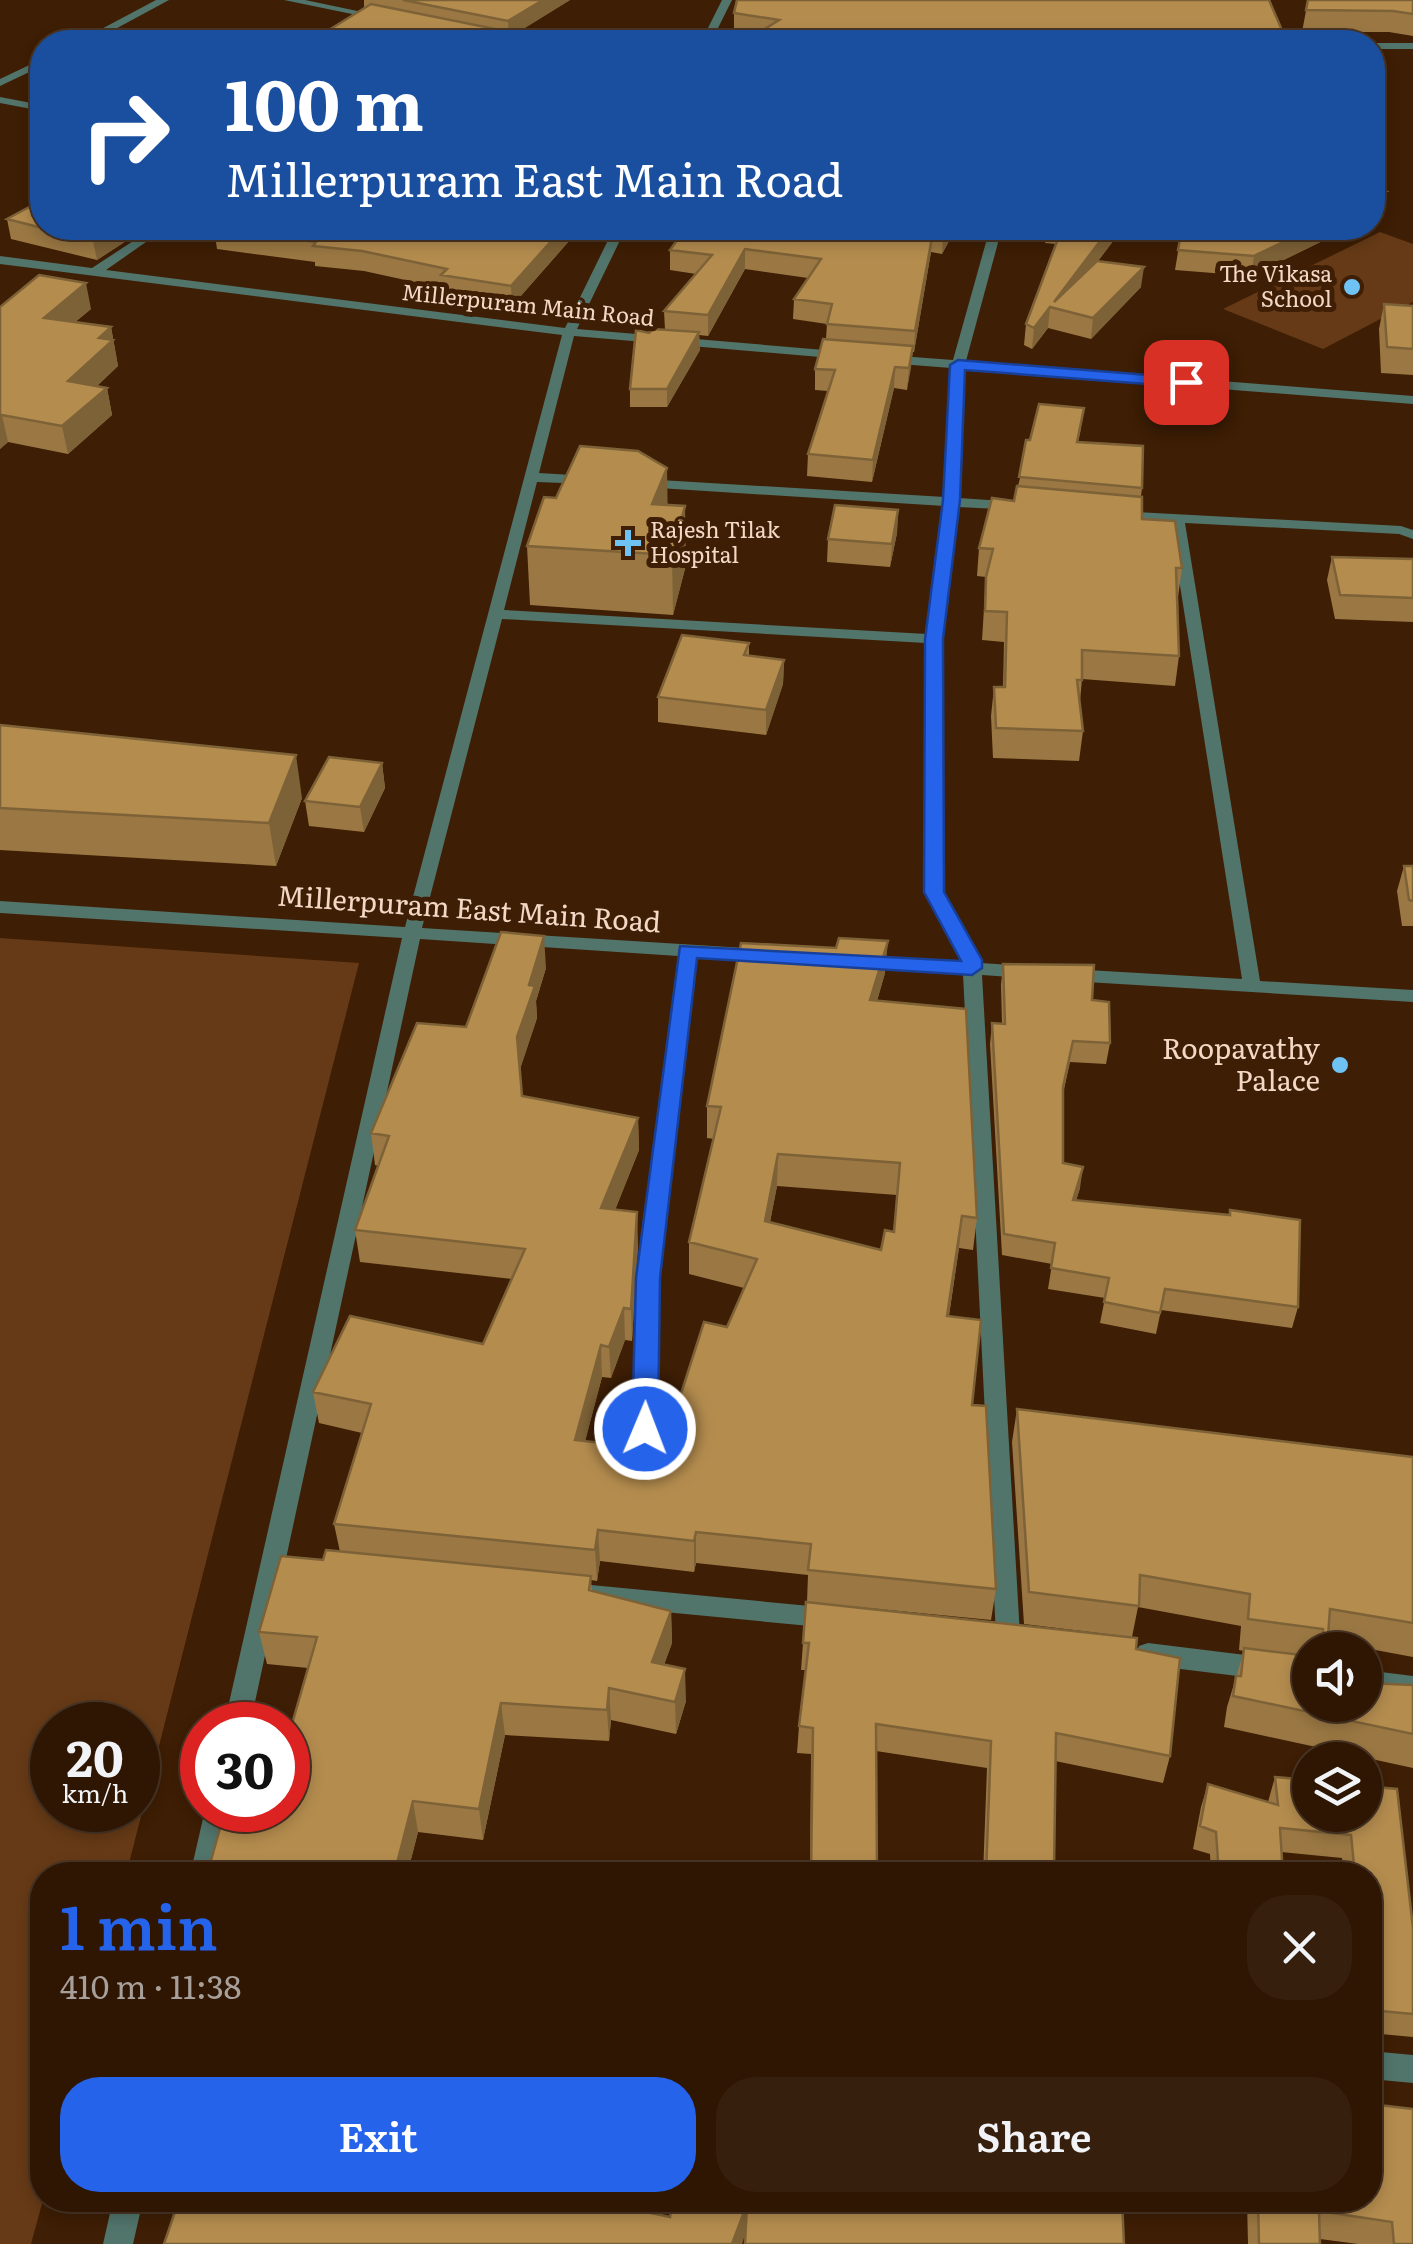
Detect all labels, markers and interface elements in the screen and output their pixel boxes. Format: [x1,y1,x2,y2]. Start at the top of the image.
text: 100 m [225,49,424,153]
icon: right [60,70,190,200]
text: Millerpuram East Main Road [225,144,843,211]
place label: The Vikasa School [1219,256,1332,314]
street label: Millerpuram Main Road [400,274,656,333]
marker: The Vikasa School [1341,276,1363,298]
pin [1144,340,1229,425]
icon: arrive [1159,355,1214,410]
place label: Rajesh Tilak Hospital [650,512,781,570]
marker: Rajesh Tilak Hospital [615,530,641,556]
street label: Millerpuram East Main Road [276,873,663,941]
place label: Roopavathy Palace [1162,1026,1321,1100]
marker: Roopavathy Palace [1329,1054,1351,1076]
position arrow [593,1377,697,1481]
map controls [1292,1632,1382,1832]
button: sound [1292,1632,1382,1722]
speed limit sign: 30 [180,1702,310,1832]
text: 20 [66,1718,124,1792]
button: layers [1292,1742,1382,1832]
text: km/h [62,1774,128,1811]
text: 1 min [60,1879,218,1968]
button: close [1247,1895,1352,2000]
text: 410 m · 11:38 [60,1961,241,2009]
button: Exit [60,2077,696,2192]
button: Share [716,2077,1352,2192]

